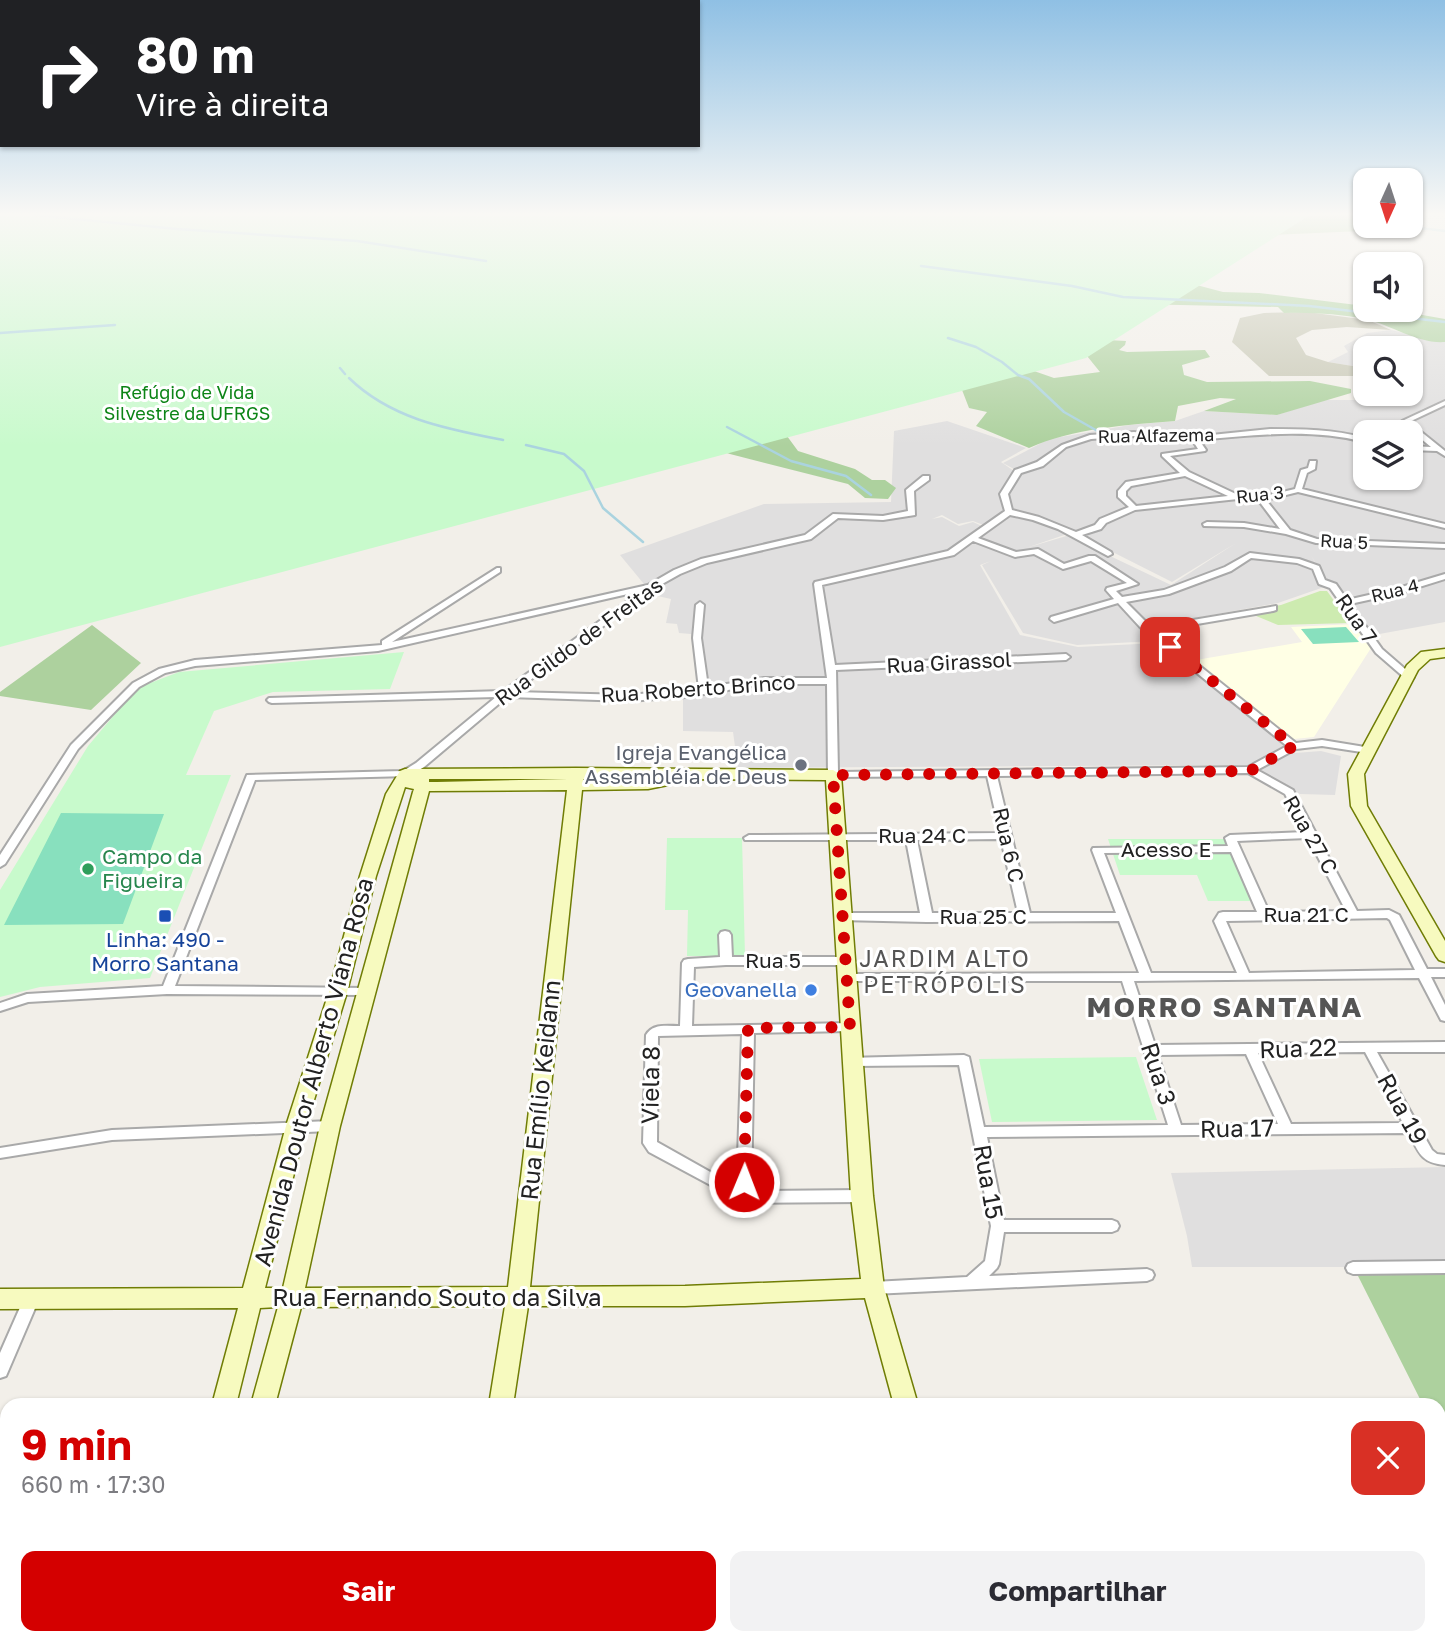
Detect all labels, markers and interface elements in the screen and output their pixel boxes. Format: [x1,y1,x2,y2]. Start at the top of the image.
text: 80 m [136,25,254,84]
icon: right [21,28,112,119]
text: Vire à direita [136,85,329,123]
north arrow [1353,168,1423,238]
map controls [1353,168,1423,490]
button: sound [1353,252,1423,322]
button: search [1353,336,1423,406]
park label: Refúgio de Vida Silvestre da UFRGS [104,381,270,424]
button: layers [1353,420,1423,490]
street label: Rua Alfazema [1097,423,1214,447]
street label: Rua 3 [1235,481,1285,507]
street label: Rua 5 [1320,529,1369,553]
street label: Rua Gildo de Freitas [489,571,668,711]
street label: Rua 4 [1369,573,1421,607]
street label: Rua 7 [1330,589,1383,648]
pin [1140,617,1200,677]
icon: arrive [1151,628,1189,666]
street label: Rua Girassol [886,646,1012,678]
street label: Rua Roberto Brinco [600,668,796,708]
place label: Igreja Evangélica Assembléia de Deus [585,739,787,789]
marker: Igreja Evangélica Assembléia de Deus [793,757,809,773]
street label: Rua 27 C [1278,791,1344,878]
street label: Rua 6 C [988,805,1030,885]
street label: Rua 24 C [878,822,966,848]
street label: Acesso E [1121,836,1211,862]
place label: Campo da Figueira [102,843,202,893]
marker: Campo da Figueira [80,861,96,877]
street label: Avenida Doutor Alberto Viana Rosa [247,874,378,1269]
street label: Rua 21 C [1263,901,1349,927]
street label: Rua 25 C [939,903,1027,929]
marker: Linha: 490 - Morro Santana [157,908,173,924]
place label: Linha: 490 - Morro Santana [91,926,239,976]
district label: JARDIM ALTO PETRÓPOLIS [859,944,1031,998]
street label: Rua 5 [745,947,801,973]
place label: Geovanella [684,976,797,1002]
street label: Rua Emílio Keidann [514,978,566,1202]
marker: Geovanella [803,982,819,998]
district label: MORRO SANTANA [1087,990,1363,1023]
street label: Rua 22 [1259,1032,1337,1063]
street label: Rua 3 [1136,1039,1183,1108]
street label: Viela 8 [634,1046,665,1124]
street label: Rua 19 [1372,1068,1434,1149]
street label: Rua 17 [1200,1112,1274,1143]
street label: Rua 15 [969,1142,1010,1221]
position arrow [707,1145,781,1219]
street label: Rua Fernando Souto da Silva [272,1282,602,1311]
text: 9 min [21,1419,132,1469]
button: close [1351,1421,1425,1495]
text: 660 m · 17:30 [21,1470,166,1498]
button: Sair [21,1551,716,1631]
button: Compartilhar [730,1551,1425,1631]

